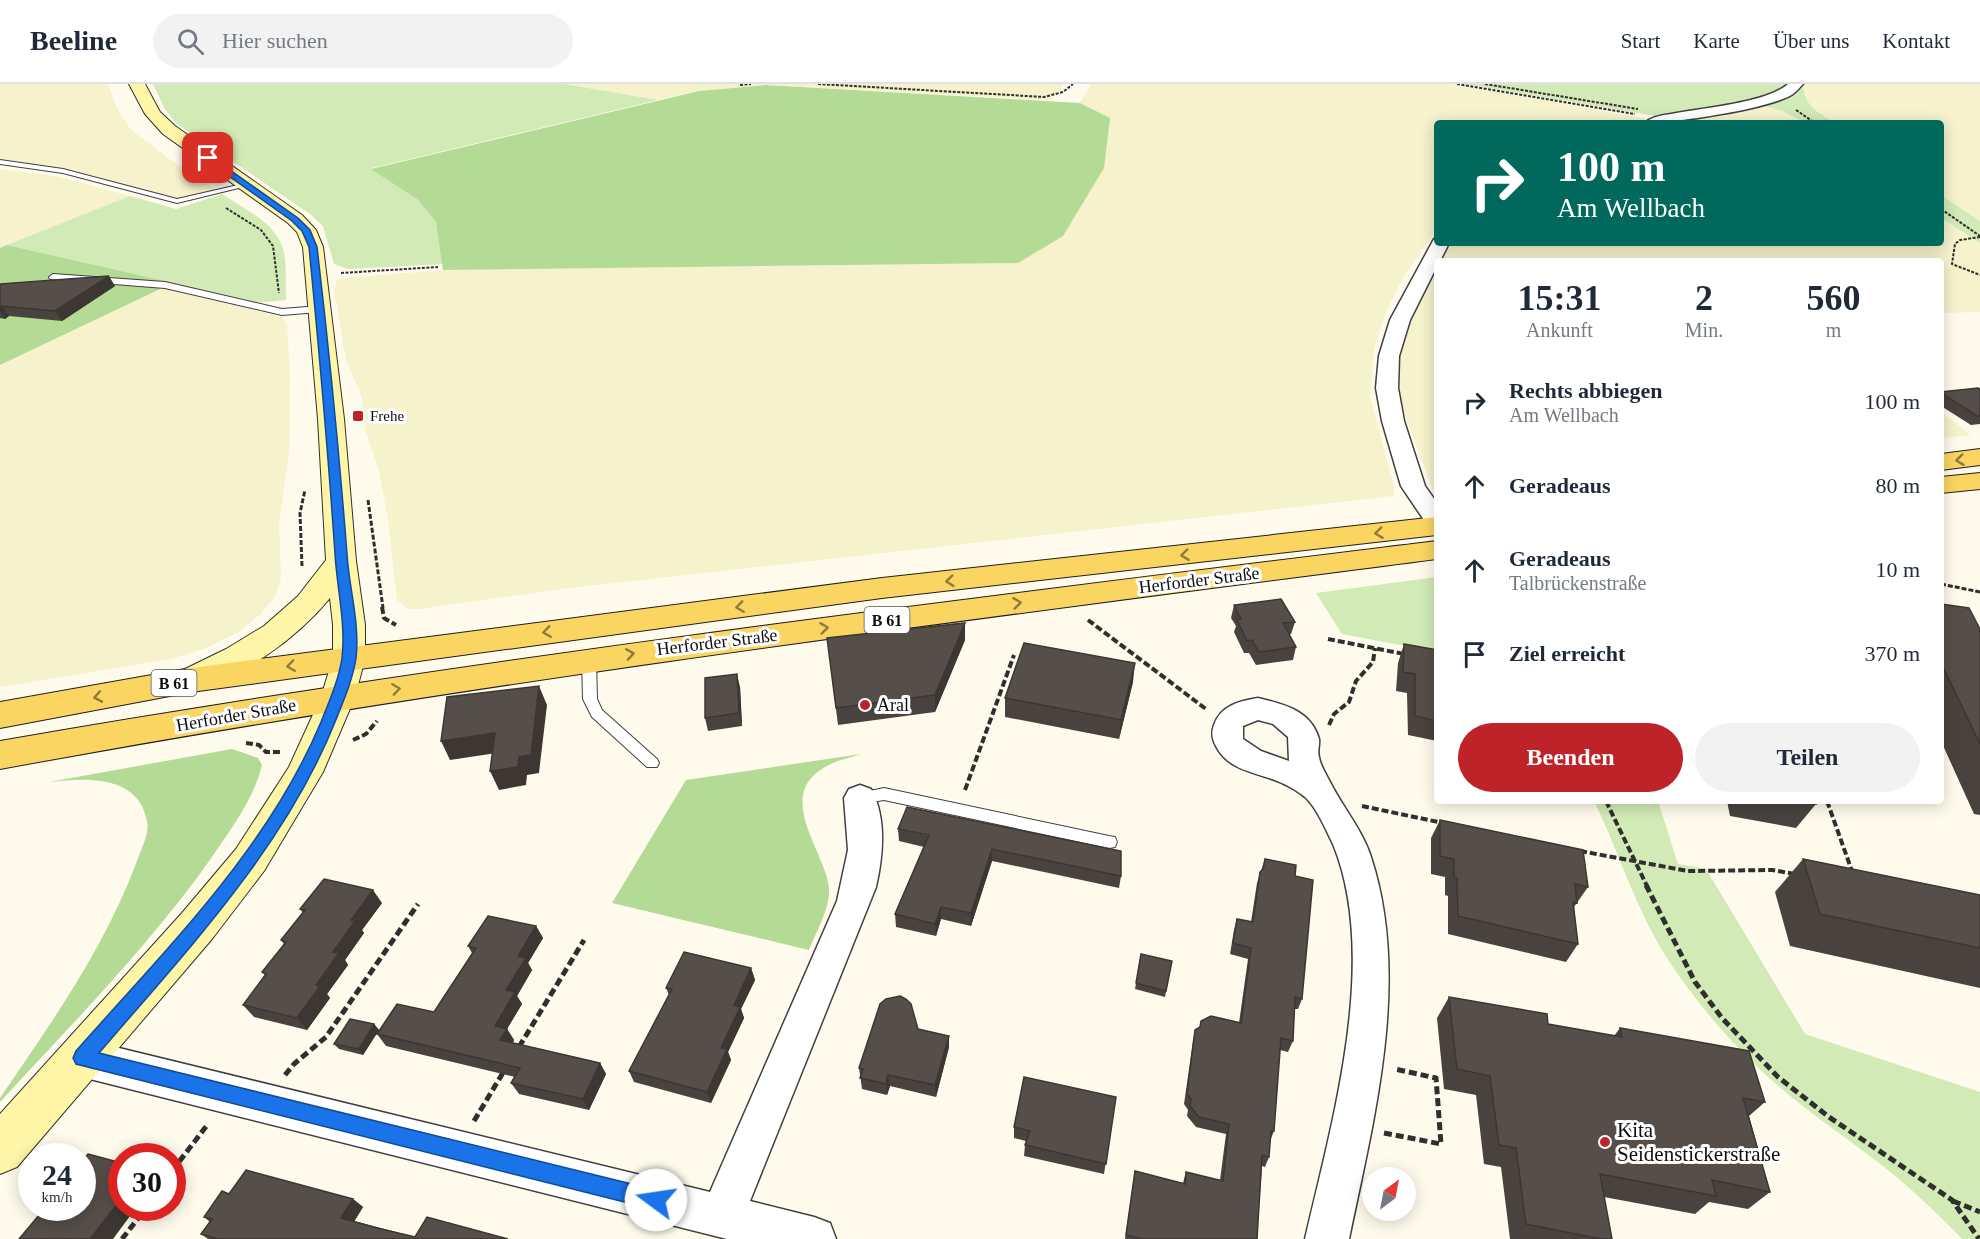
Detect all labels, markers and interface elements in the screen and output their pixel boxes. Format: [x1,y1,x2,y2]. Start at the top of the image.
search box [153,14,573,68]
text: Beeline [30,25,117,56]
icon: search [174,25,207,58]
text: Hier suchen [222,28,328,53]
text: Start [1621,29,1660,53]
text: Karte [1693,29,1740,53]
text: Über uns [1773,29,1849,53]
text: Kontakt [1882,29,1950,53]
pin [182,132,233,183]
icon: arrive [191,141,224,174]
icon: right [1458,144,1536,222]
text: 100 m [1557,144,1666,190]
text: Am Wellbach [1557,193,1705,223]
text: 15:31 [1517,278,1601,318]
text: 2 [1695,278,1713,318]
text: 560 [1807,278,1861,318]
text: Ankunft [1526,319,1593,341]
text: Min. [1685,319,1723,341]
text: m [1826,319,1841,341]
text: Rechts abbiegen [1509,378,1662,403]
icon: right [1458,386,1491,419]
text: 100 m [1864,389,1920,414]
text: Am Wellbach [1509,404,1619,426]
place label: Frehe [370,408,404,424]
marker: Frehe [351,409,365,423]
one-way arrow [1956,453,1965,465]
icon: ahead [1458,470,1491,503]
text: Geradeaus [1509,473,1610,498]
text: 80 m [1875,473,1920,498]
one-way arrow [1374,526,1383,538]
text: Geradeaus [1509,546,1610,571]
one-way arrow [1181,548,1190,561]
icon: ahead [1458,554,1491,587]
text: 10 m [1875,557,1920,582]
street label: Herforder Straße [1138,563,1260,597]
text: Talbrückenstraße [1509,572,1646,594]
one-way arrow [945,574,954,587]
one-way arrow [1012,598,1022,610]
one-way arrow [736,600,745,612]
road number: B 61 [864,607,910,633]
one-way arrow [819,623,828,635]
street label: Herforder Straße [656,625,778,659]
one-way arrow [542,626,552,638]
icon: arrive [1458,638,1491,671]
text: Ziel erreicht [1509,641,1625,666]
text: 370 m [1864,641,1920,666]
one-way arrow [626,648,635,660]
one-way arrow [286,660,296,672]
road number: B 61 [152,670,196,696]
one-way arrow [391,683,400,695]
one-way arrow [94,690,104,703]
street label: Herforder Straße [174,695,298,735]
place label: Aral [877,695,909,715]
marker: Aral [858,698,872,712]
button: Beenden [1458,723,1683,792]
button: Teilen [1695,723,1920,792]
place label: Kita Seidenstickerstraße [1617,1118,1780,1166]
marker: Kita Seidenstickerstraße [1598,1135,1612,1149]
speed limit sign: 30 [108,1143,186,1221]
text: 24 [42,1158,72,1191]
north arrow [1362,1167,1416,1221]
map controls [1362,1167,1416,1221]
position arrow [624,1168,688,1232]
text: km/h [42,1189,72,1205]

